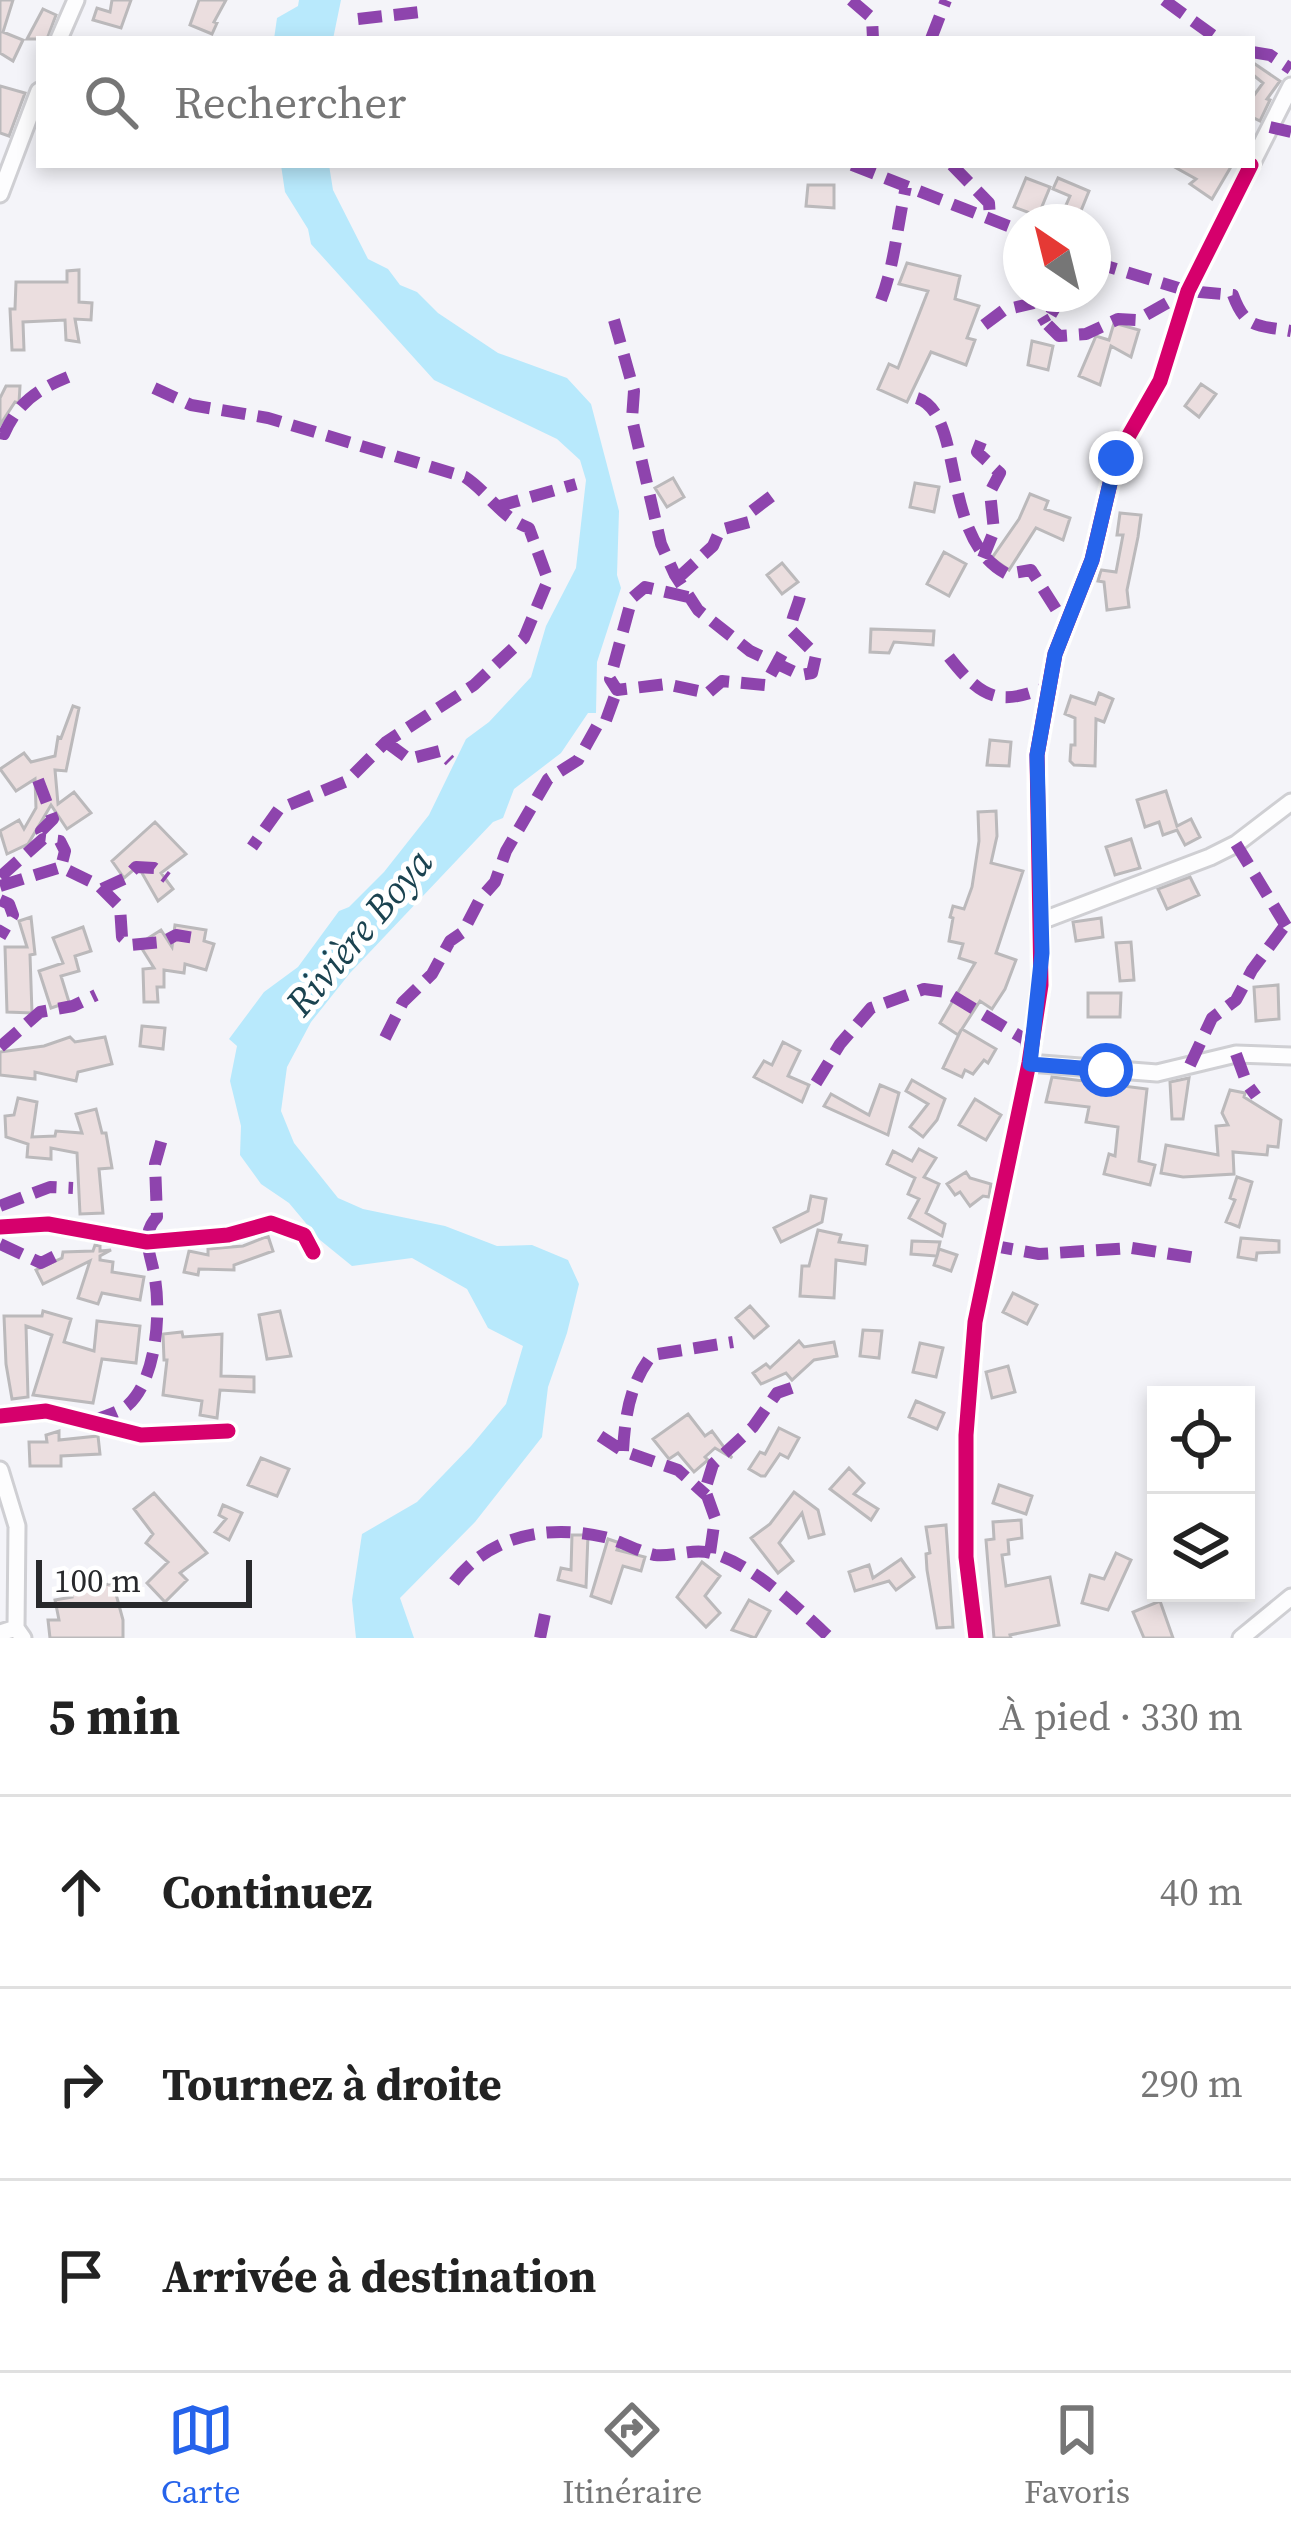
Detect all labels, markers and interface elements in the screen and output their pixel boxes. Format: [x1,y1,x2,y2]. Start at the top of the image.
search box [36,36,1255,168]
icon: search [78,69,144,135]
text: Rechercher [174,71,406,133]
north arrow [1003,204,1111,312]
route end [1089,431,1143,485]
water label: Rivière Boya [273,837,445,1028]
route start [1079,1043,1133,1097]
map controls [1147,1386,1255,1602]
button: locate [1147,1386,1255,1494]
button: layers [1147,1494,1255,1602]
scale bar [36,1554,252,1607]
text: 100 m [54,1558,141,1603]
text: 5 min [48,1681,180,1751]
text: À pied · 330 m [999,1690,1243,1743]
icon: ahead [48,1859,114,1925]
text: Continuez [162,1861,372,1923]
text: 40 m [1160,1865,1243,1918]
icon: right [48,2051,114,2117]
text: Tournez à droite [162,2053,502,2115]
text: 290 m [1140,2057,1243,2110]
icon: arrive [48,2243,114,2309]
text: Arrivée à destination [162,2245,596,2307]
tab: Carte [161,2397,240,2514]
tab: Itinéraire [562,2397,702,2514]
tab: Favoris [1024,2397,1130,2514]

